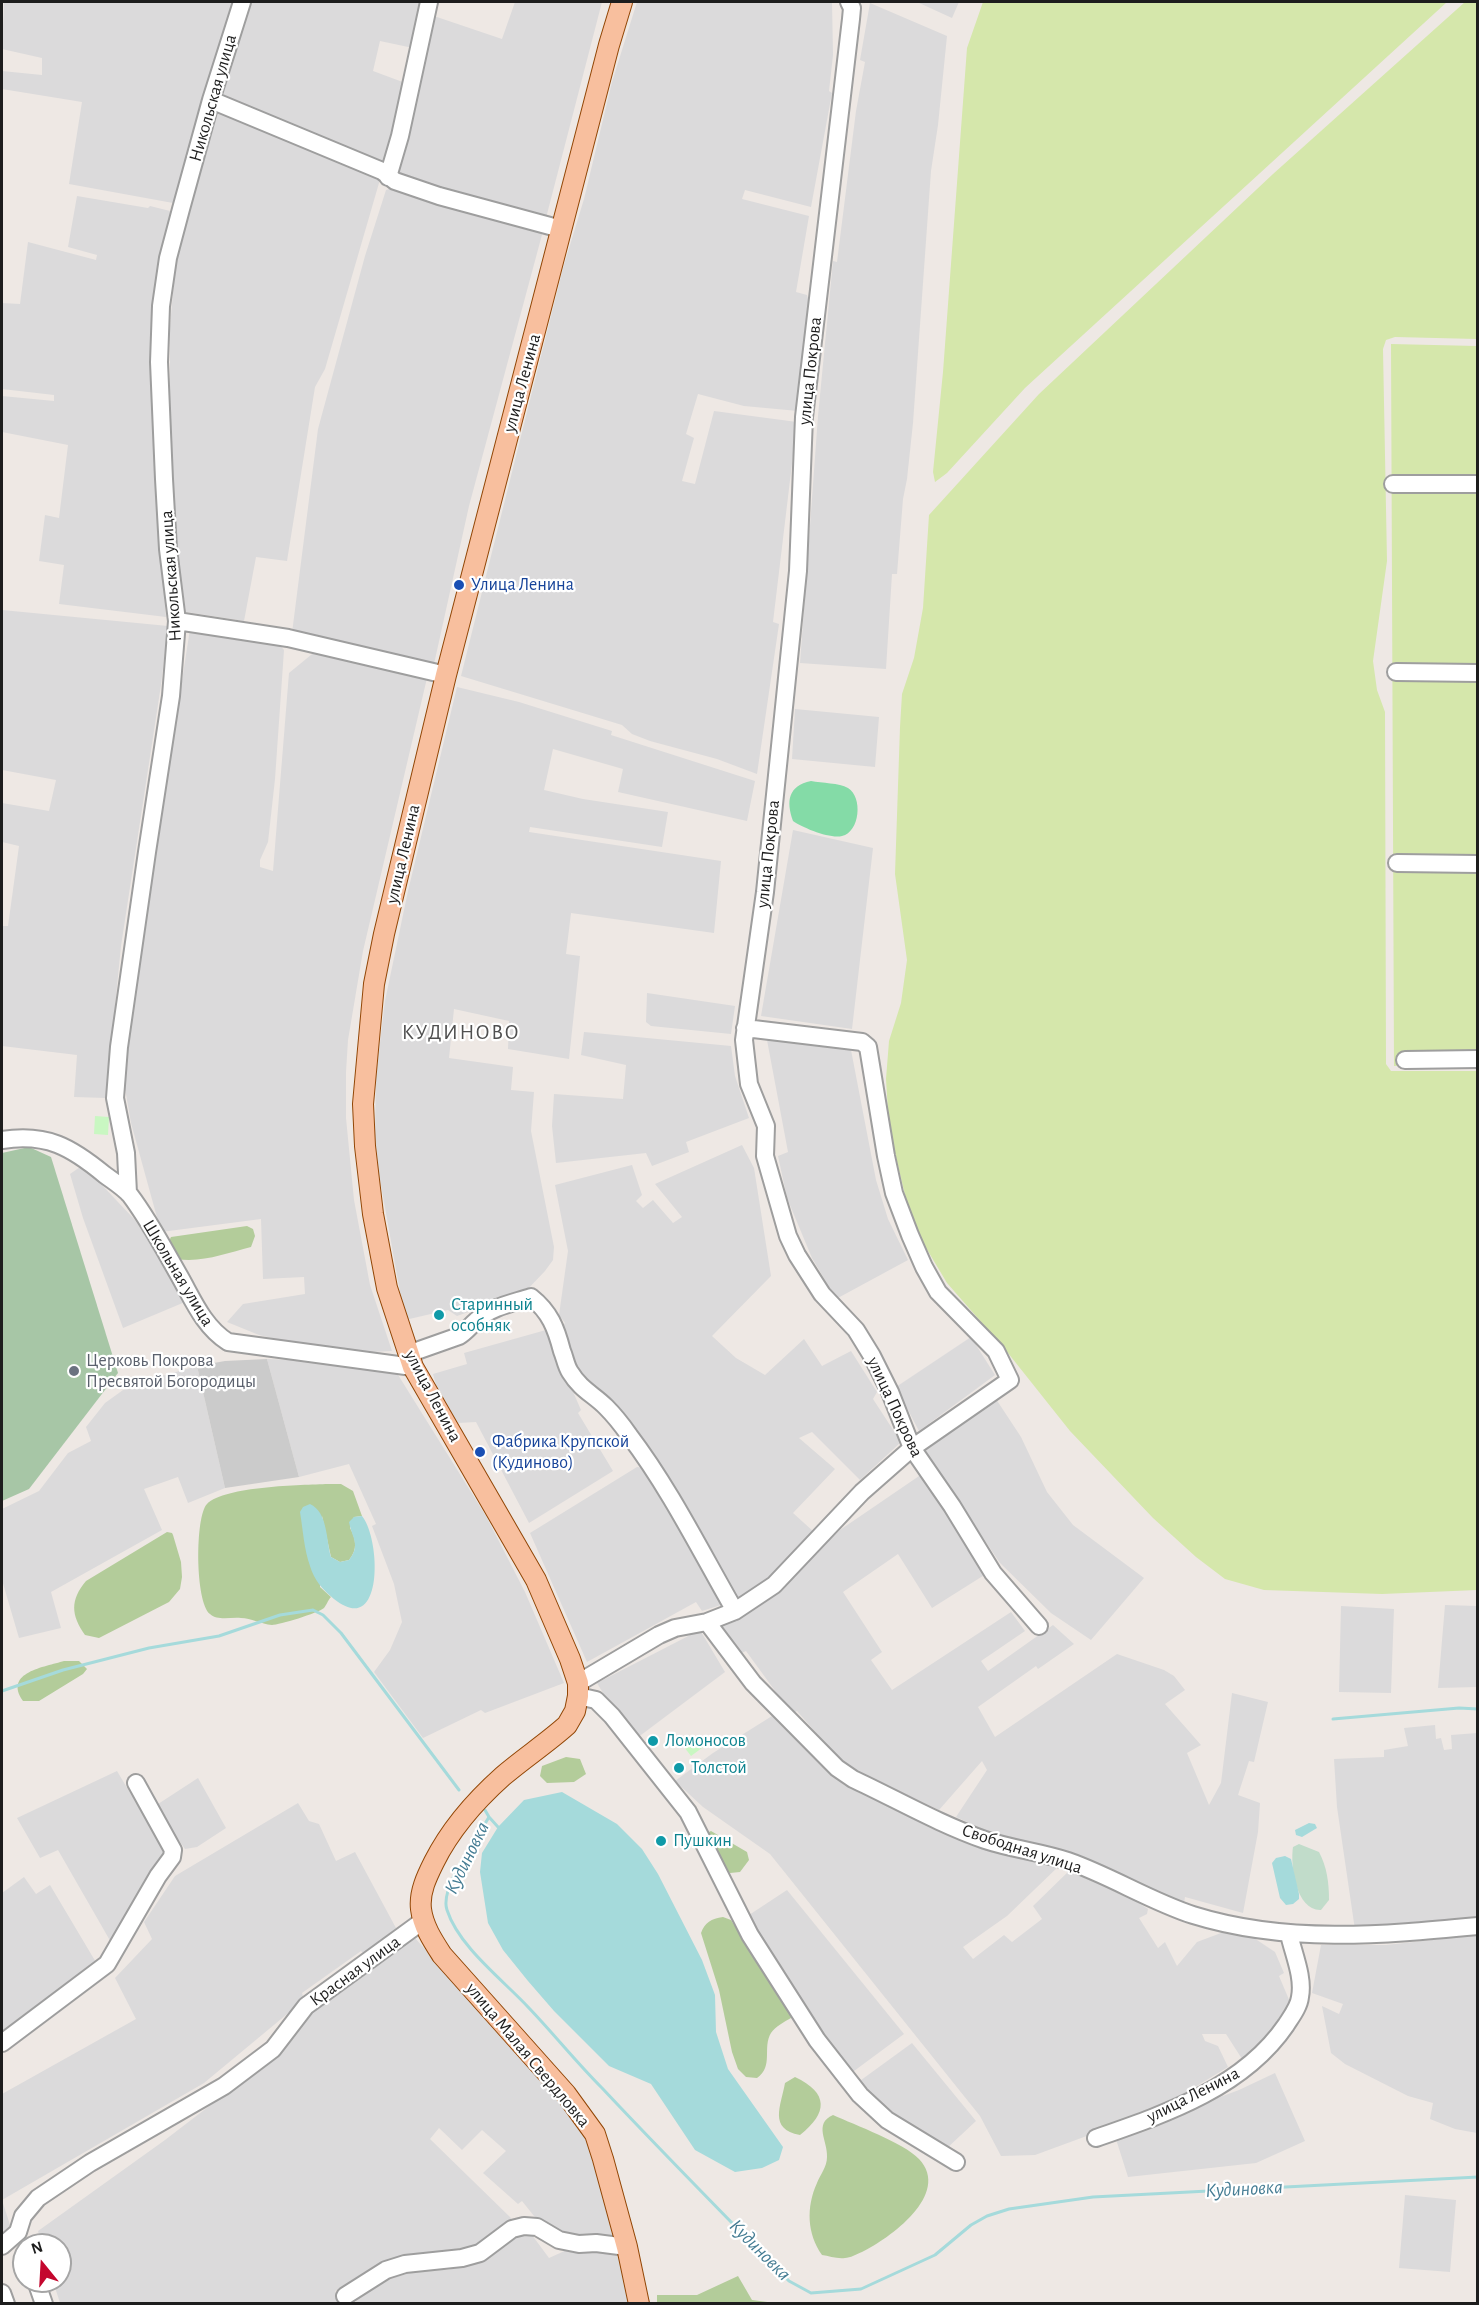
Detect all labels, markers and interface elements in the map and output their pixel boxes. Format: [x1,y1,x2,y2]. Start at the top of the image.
street label: Никольская улица [184,32,242,164]
street label: улица Покрова [794,316,826,426]
street label: улица Ленина [498,331,546,435]
street label: Никольская улица [156,510,186,642]
place label: Улица Ленина [471,574,574,596]
marker: Улица Ленина [452,578,466,592]
street label: улица Покрова [752,799,784,909]
street label: улица Ленина [381,802,425,906]
district label: КУДИНОВО [402,1020,520,1046]
street label: Школьная улица [138,1216,218,1330]
place label: Старинный особняк [451,1294,533,1336]
marker: Старинный особняк [432,1308,446,1322]
street label: улица Ленина [400,1346,466,1446]
place label: Церковь Покрова Пресвятой Богородицы [86,1350,256,1392]
street label: улица Покрова [862,1353,928,1461]
marker: Церковь Покрова Пресвятой Богородицы [67,1364,81,1378]
place label: Фабрика Крупской (Кудиново) [492,1431,629,1474]
marker: Фабрика Крупской (Кудиново) [473,1445,487,1459]
place label: Ломоносов [665,1730,746,1752]
marker: Ломоносов [646,1734,660,1748]
place label: Толстой [691,1757,747,1779]
marker: Толстой [672,1761,686,1775]
water label: Кудиновка [439,1818,495,1898]
street label: Свободная улица [959,1819,1085,1879]
place label: Пушкин [673,1830,732,1852]
marker: Пушкин [654,1834,668,1848]
street label: Красная улица [306,1931,404,2011]
street label: улица Малая Свердловка [461,1978,595,2132]
street label: улица Ленина [1143,2062,1243,2128]
water label: Кудиновка [1205,2175,1283,2203]
water label: Кудиновка [724,2214,796,2286]
north arrow [12,2233,72,2293]
text: N [29,2238,45,2257]

